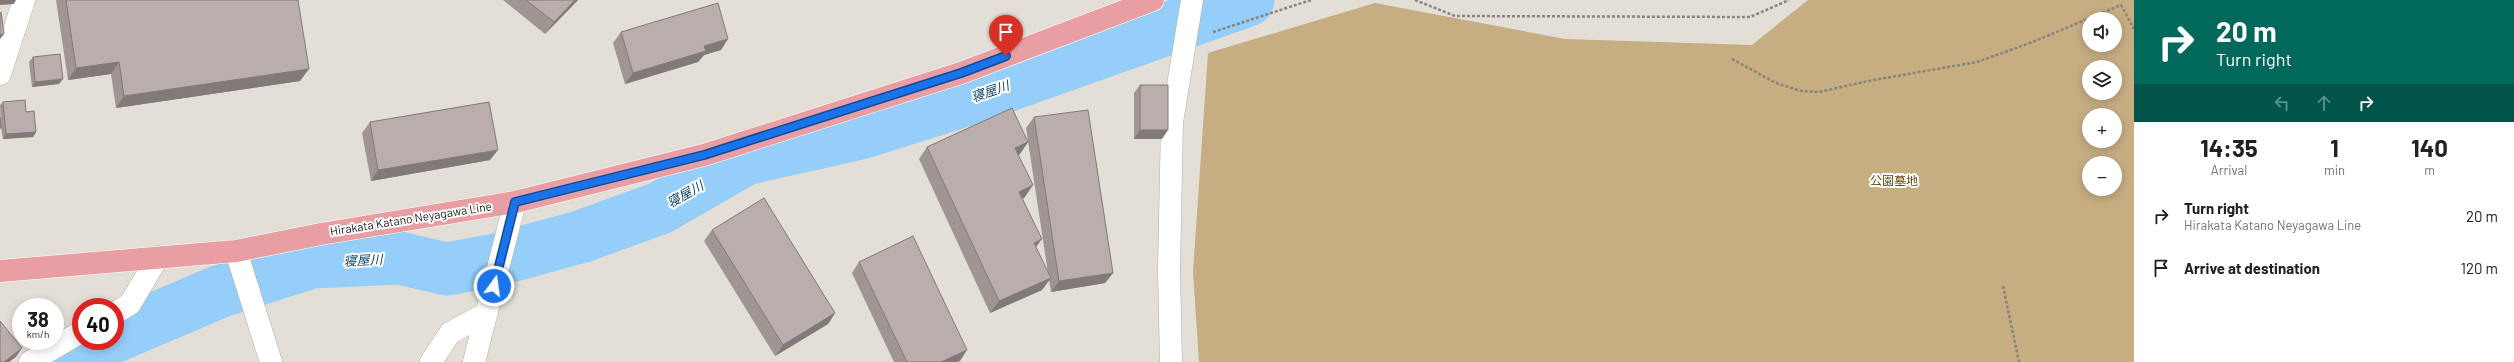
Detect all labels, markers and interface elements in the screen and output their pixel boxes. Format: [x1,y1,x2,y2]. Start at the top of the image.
map controls [2082,12,2122,196]
button: sound [2082,12,2122,52]
text: 20 m [2216,14,2277,48]
pin [989,15,1023,56]
icon: right [2150,16,2202,68]
icon: arrive [995,21,1017,43]
text: Turn right [2216,48,2292,70]
button: layers [2082,60,2122,100]
water label: 寝屋川 [969,76,1013,105]
icon: left [2271,92,2293,114]
icon: ahead [2313,92,2335,114]
icon: right [2355,92,2377,114]
button: + [2082,108,2122,148]
text: 14:35 [2200,133,2258,162]
text: 1 [2330,133,2339,162]
text: 140 [2411,133,2448,162]
button: − [2082,156,2122,196]
text: Arrival [2211,162,2247,178]
text: min [2324,162,2345,178]
text: m [2424,162,2435,178]
park label: 公園墓地 [1870,173,1918,187]
water label: 寝屋川 [664,176,708,211]
street label: Hirakata Katano Neyagawa Line [329,198,493,238]
text: Turn right [2184,199,2249,217]
icon: right [2150,205,2172,227]
text: 20 m [2466,207,2498,225]
text: Hirakata Katano Neyagawa Line [2184,217,2361,233]
water label: 寝屋川 [343,251,385,269]
icon: arrive [2150,257,2172,279]
text: Arrive at destination [2184,259,2320,277]
text: 120 m [2461,259,2498,277]
position arrow [473,265,515,307]
speed limit sign: 40 [72,298,124,350]
text: 38 [27,307,49,331]
text: km/h [27,328,49,340]

